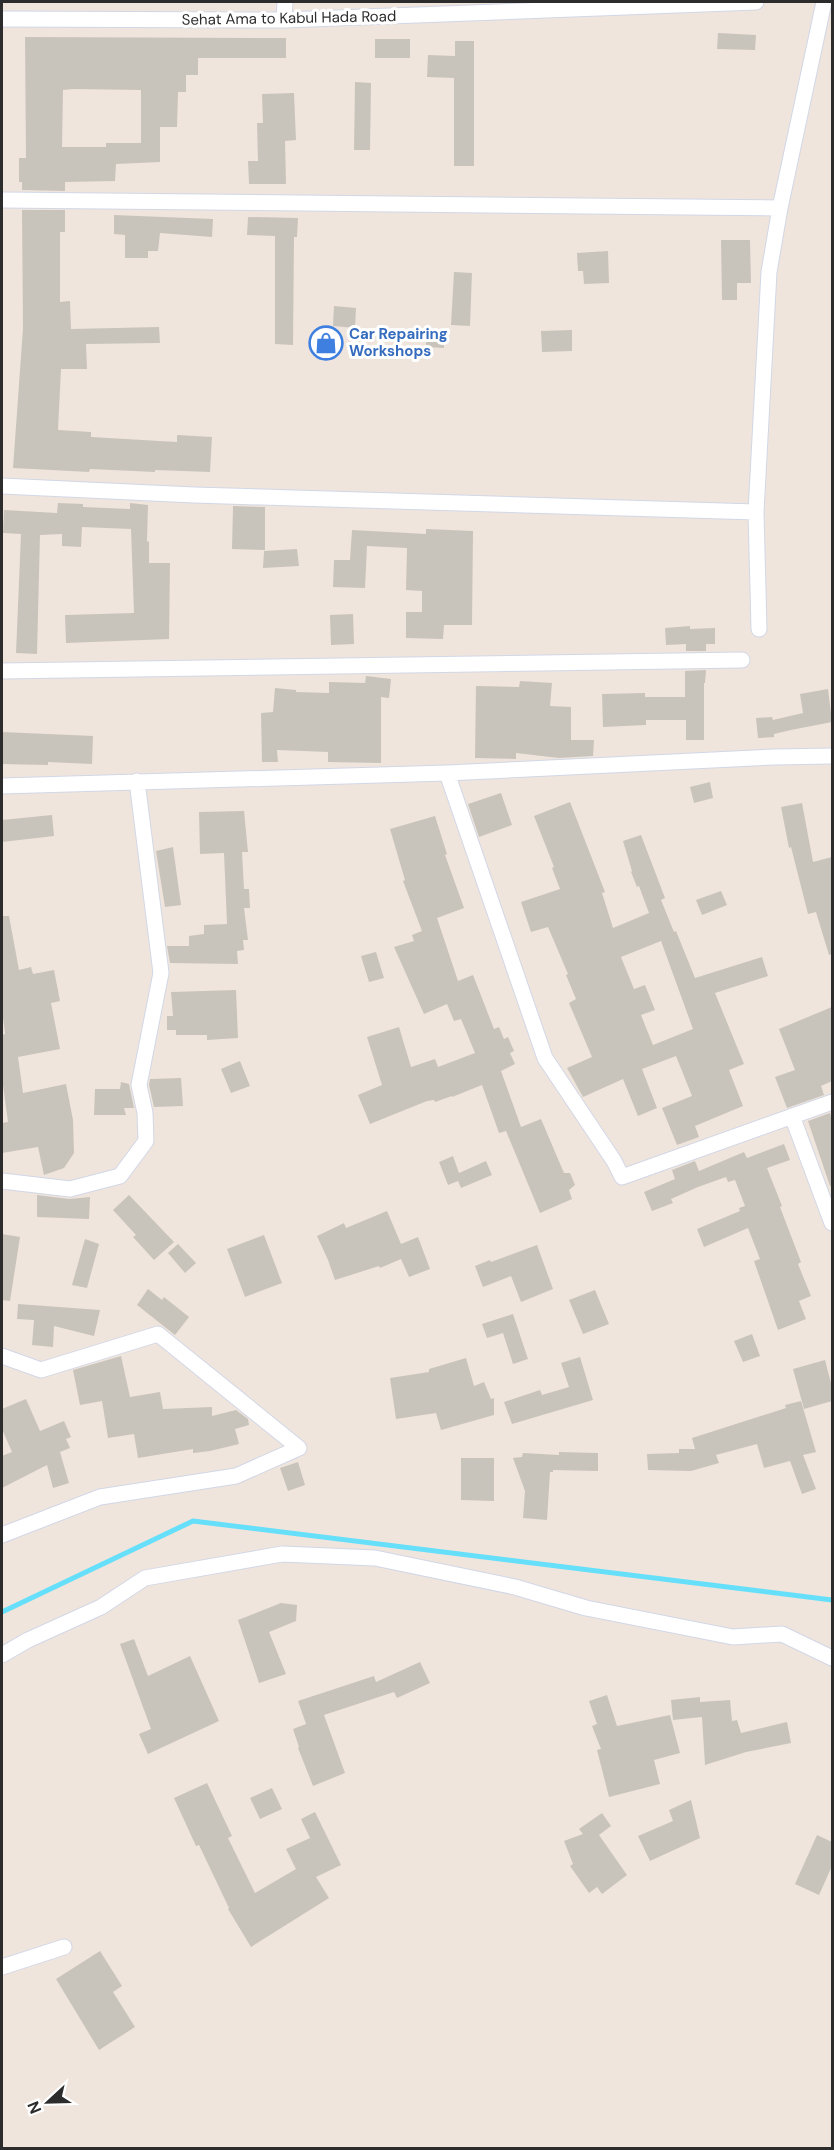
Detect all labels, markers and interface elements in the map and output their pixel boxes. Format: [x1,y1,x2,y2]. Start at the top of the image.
street label: Sehat Ama to Kabul Hada Road [182,6,396,30]
place label: Car Repairing Workshops [349,324,448,361]
shop icon: Car Repairing Workshops [308,325,344,361]
north arrow [18,2072,78,2132]
text: N [23,2098,46,2117]

